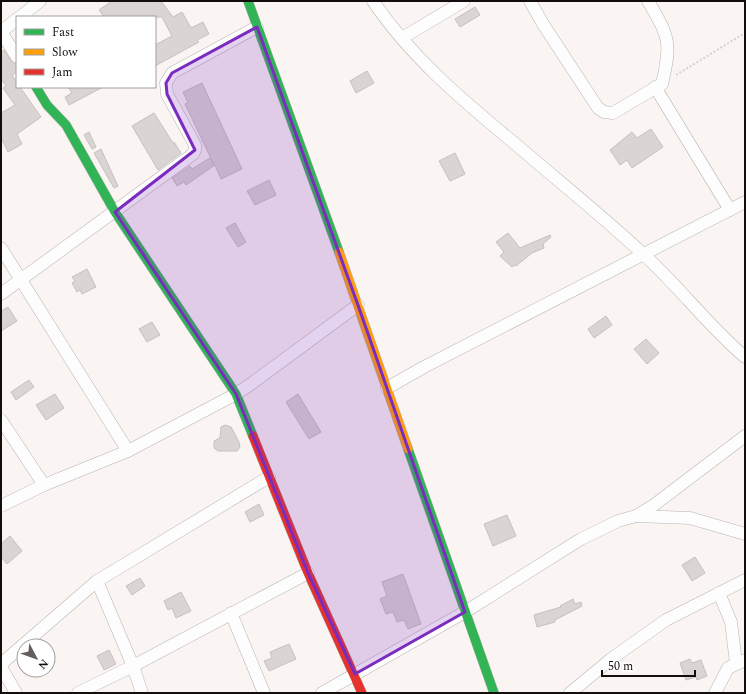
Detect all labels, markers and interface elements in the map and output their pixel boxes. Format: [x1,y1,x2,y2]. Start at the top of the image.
legend [16,16,156,88]
text: Fast [52,23,74,42]
text: Slow [52,43,78,62]
text: Jam [52,63,73,82]
north arrow [16,638,56,678]
scale bar [602,652,695,678]
text: N [34,655,53,673]
text: 50 m [608,657,633,676]

